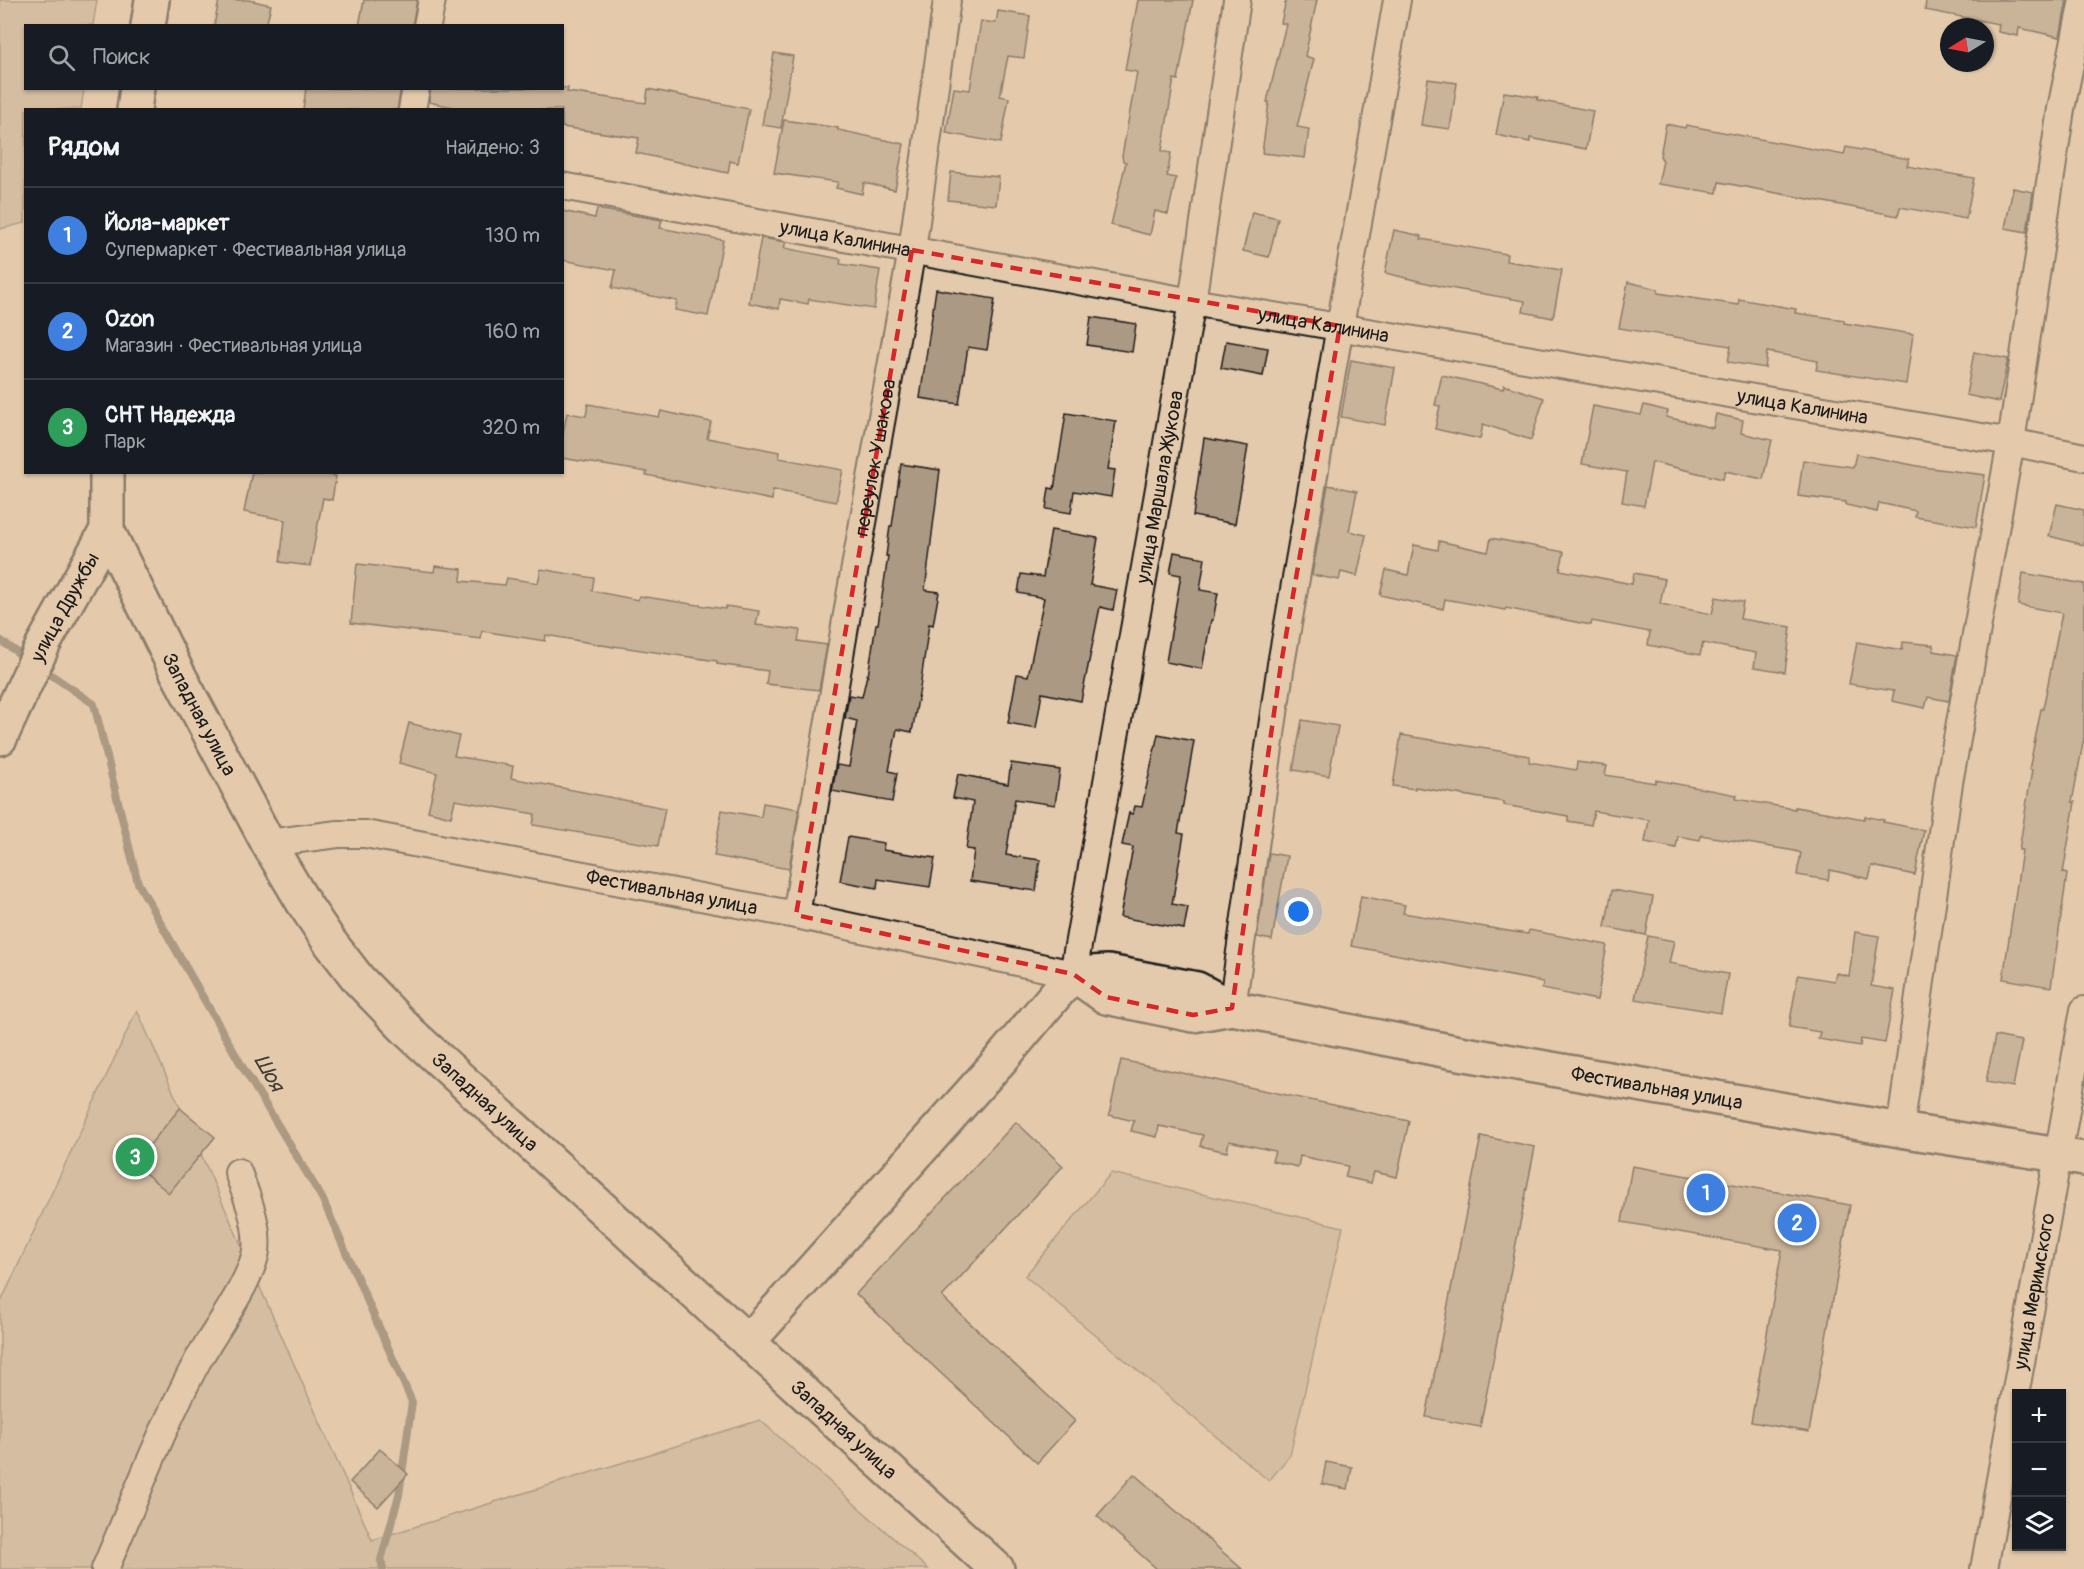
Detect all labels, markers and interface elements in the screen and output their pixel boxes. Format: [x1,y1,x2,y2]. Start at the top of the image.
north arrow [1940,18,1994,72]
search box [24,24,564,90]
icon: search [45,41,78,74]
text: Поиск [93,43,150,71]
text: Рядом [48,131,120,163]
text: Найдено: 3 [445,135,540,160]
text: Йола-маркет [105,209,230,237]
street label: улица Калинина [777,214,913,262]
text: 1 [64,223,71,248]
text: 130 m [485,223,540,248]
text: Супермаркет · Фестивальная улица [105,237,406,262]
street label: улица Калинина [1255,301,1391,348]
text: Ozon [105,305,154,333]
text: 2 [62,319,73,344]
text: 160 m [485,319,540,344]
text: Магазин · Фестивальная улица [105,333,362,358]
street label: переулок Ушакова [848,377,901,538]
street label: улица Калинина [1734,383,1870,430]
street label: улица Маршала Жукова [1130,388,1189,586]
text: СНТ Надежда [105,401,235,429]
text: 3 [62,415,73,440]
text: 320 m [482,415,540,440]
text: Парк [105,429,146,454]
street label: улица Дружбы [24,548,105,667]
street label: Западная улица [157,648,242,780]
street label: Фестивальная улица [584,863,760,920]
your location [1284,897,1313,926]
street label: Западная улица [427,1047,544,1157]
water label: Шоя [248,1050,291,1098]
street label: Фестивальная улица [1569,1060,1745,1115]
pin: 3 [116,1134,154,1180]
pin: 1 [1686,1170,1726,1216]
pin: 2 [1778,1200,1816,1246]
street label: улица Меримского [2007,1211,2060,1373]
street label: Западная улица [785,1374,903,1484]
map controls [2012,1389,2066,1551]
button: + [2012,1389,2066,1443]
button: − [2012,1443,2066,1497]
button: layers [2012,1497,2066,1551]

